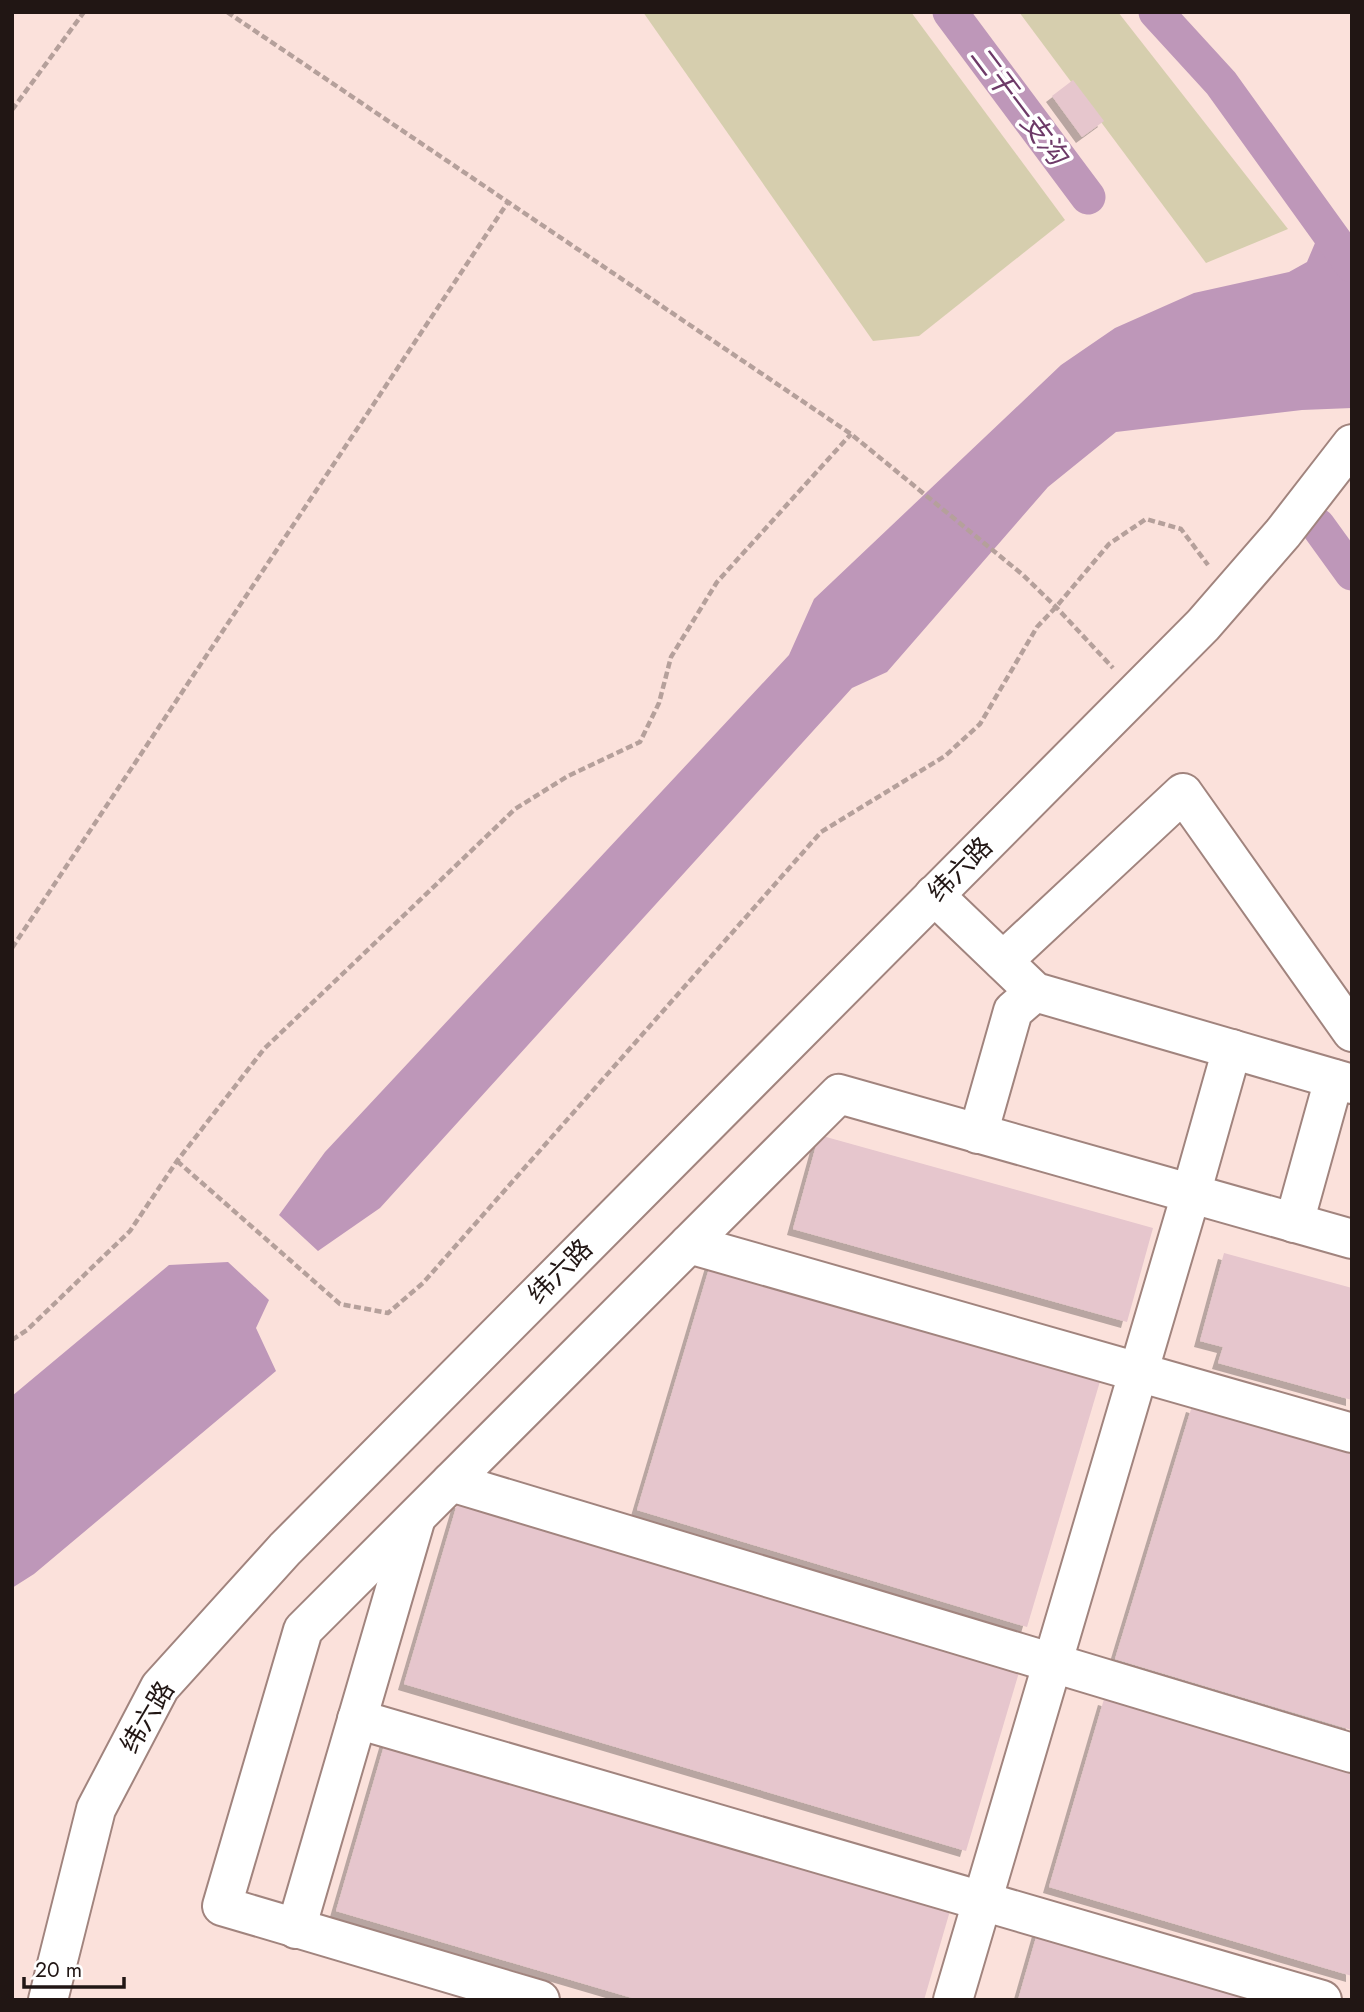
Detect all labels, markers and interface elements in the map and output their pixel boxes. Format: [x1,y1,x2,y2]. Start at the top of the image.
water label: 二干一支沟 [960,37,1079,176]
street label: 纬六路 [919,828,1001,910]
street label: 纬六路 [519,1230,601,1312]
street label: 纬六路 [111,1674,183,1760]
scale bar [24,1946,124,1990]
text: 20 m [35,1955,82,1985]

